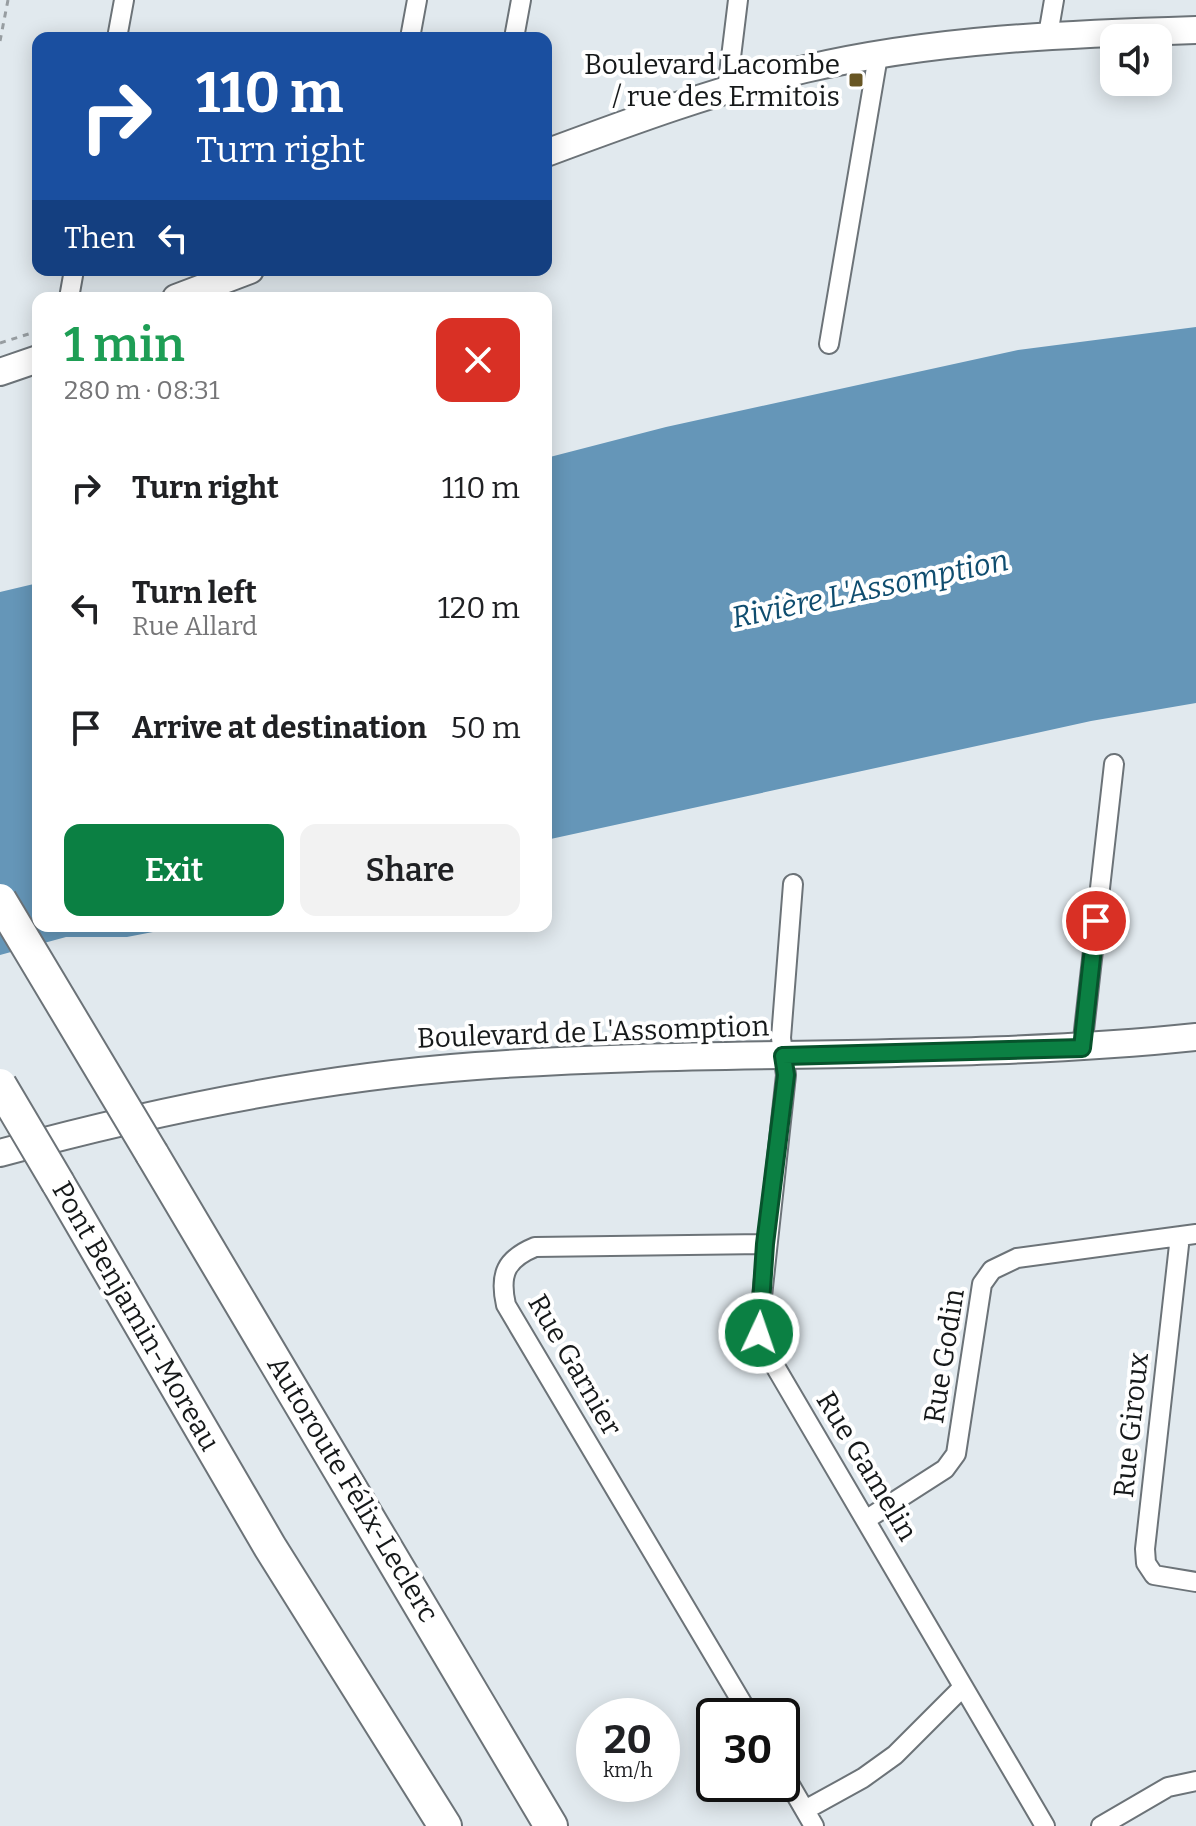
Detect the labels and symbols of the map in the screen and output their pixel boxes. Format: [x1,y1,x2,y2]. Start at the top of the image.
place label: Boulevard Lacombe / rue des Ermitois [584,48,840,113]
marker: Boulevard Lacombe / rue des Ermitois [847,71,865,89]
water label: Rivière L'Assomption [728,542,1012,636]
pin [1062,887,1130,955]
street label: Boulevard de L'Assomption [416,1009,770,1055]
street label: Pont Benjamin-Moreau [45,1176,227,1456]
street label: Rue Godin [917,1286,971,1426]
street label: Rue Garnier [521,1289,629,1441]
position arrow [717,1291,801,1375]
street label: Autoroute Félix-Leclerc [260,1350,446,1628]
street label: Rue Giroux [1107,1350,1155,1499]
street label: Rue Gamelin [810,1385,925,1547]
speed limit sign: 30 [696,1698,800,1802]

